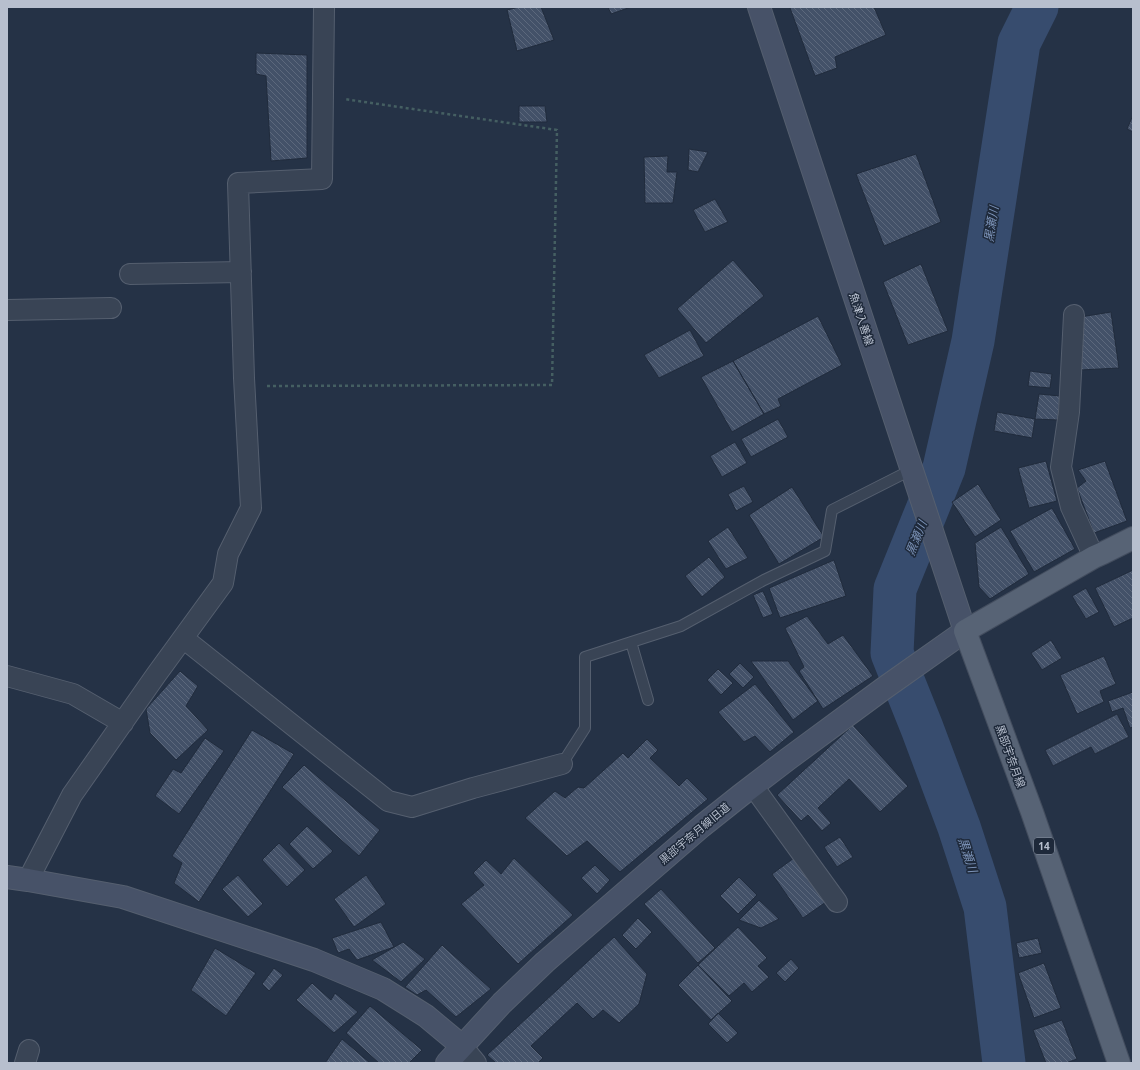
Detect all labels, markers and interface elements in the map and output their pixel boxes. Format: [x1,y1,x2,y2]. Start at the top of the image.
water label: 黒瀬川 [980,203,1003,243]
street label: 魚津入善線 [846,291,878,347]
water label: 黒瀬川 [901,516,931,558]
street label: 黒部宇奈月線 [993,722,1029,790]
street label: 黒部宇奈月線旧道 [655,799,733,867]
water label: 黒瀬川 [954,835,982,877]
road number: 14 [1034,838,1054,854]

